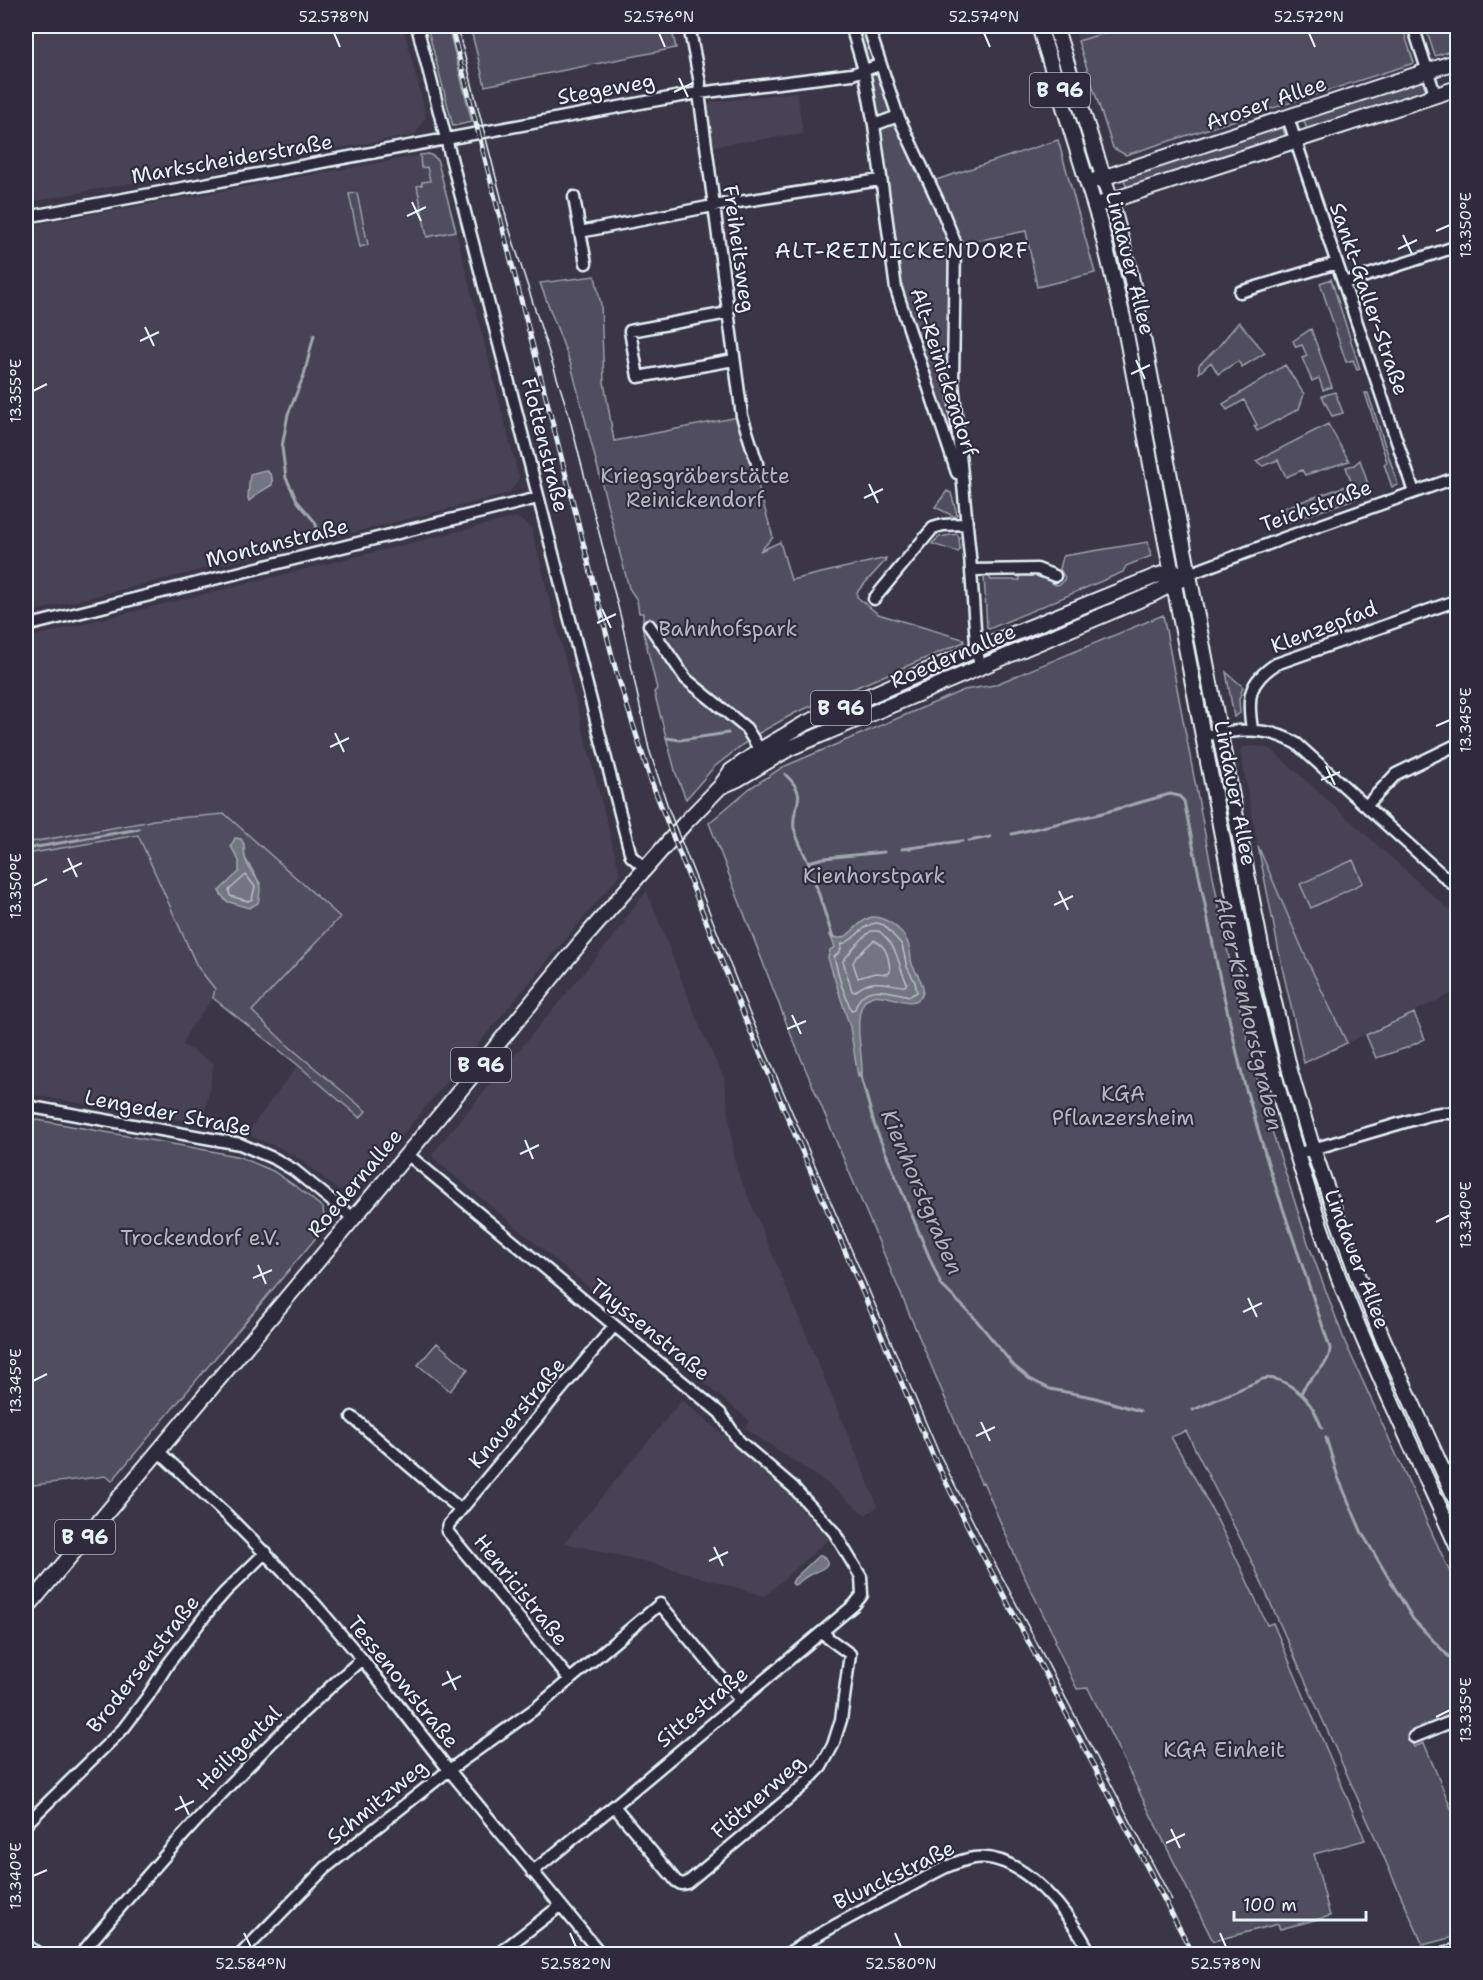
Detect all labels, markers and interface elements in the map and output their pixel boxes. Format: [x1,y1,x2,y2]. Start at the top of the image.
text: 52.578°N [299,7,369,27]
text: 52.576°N [624,7,694,27]
text: 52.574°N [949,7,1019,27]
text: 52.572°N [1274,7,1344,27]
street label: Stegeweg [555,67,657,111]
street label: Aroser Allee [1202,69,1330,137]
road number: B 96 [1030,73,1090,107]
street label: Markscheiderstraße [129,128,335,190]
street label: Freiheitsweg [716,183,762,315]
street label: Lindauer Allee [1099,188,1161,338]
text: 13.350°E [1456,192,1476,258]
street label: Sankt-Galler-Straße [1323,199,1415,399]
district label: ALT-REINICKENDORF [775,236,1029,265]
street label: Alt-Reinickendorf [904,284,985,460]
text: 13.355°E [6,359,26,423]
street label: Flottenstraße [515,375,575,515]
park label: Kriegsgräberstätte Reinickendorf [600,462,790,514]
street label: Teichstraße [1256,473,1376,539]
street label: Montanstraße [203,512,351,574]
street label: Klenzepfad [1267,594,1381,660]
park label: Bahnhofspark [658,615,798,643]
street label: Roedernallee [886,617,1020,695]
text: 13.345°E [1456,687,1476,753]
road number: B 96 [811,691,871,725]
street label: Lindauer Allee [1207,718,1263,868]
text: 13.350°E [6,853,26,919]
park label: Kienhorstpark [803,862,945,890]
water label: Alter Kienhorstgraben [1208,894,1290,1134]
road number: B 96 [451,1048,511,1082]
park label: KGA Pflanzersheim [1052,1080,1194,1132]
street label: Lengeder Straße [82,1083,254,1143]
water label: Kienhorstgraben [874,1105,970,1279]
street label: Roedernallee [301,1123,409,1243]
text: 13.340°E [1456,1181,1476,1249]
street label: Lindauer Allee [1318,1185,1396,1333]
park label: Trockendorf e.V. [120,1224,280,1252]
street label: Thyssenstraße [584,1273,716,1387]
text: 13.345°E [6,1348,26,1414]
street label: Knauerstraße [462,1351,572,1475]
road number: B 96 [55,1520,115,1554]
street label: Henricistraße [467,1528,575,1652]
street label: Brodersenstraße [80,1589,206,1739]
street label: Tessenowstraße [341,1610,465,1754]
street label: Sittestraße [650,1660,754,1754]
text: 13.335°E [1456,1677,1476,1743]
street label: Heiligental [190,1699,288,1797]
park label: KGA Einheit [1163,1736,1285,1764]
street label: Flötnerweg [705,1749,811,1845]
street label: Schmitzweg [321,1753,433,1851]
street label: Blunckstraße [829,1834,959,1916]
text: 13.340°E [6,1842,26,1910]
scale bar [1234,1884,1366,1922]
text: 100 m [1243,1893,1297,1917]
text: 52.584°N [216,1954,286,1974]
text: 52.582°N [541,1954,611,1974]
text: 52.580°N [865,1954,937,1974]
text: 52.578°N [1191,1954,1261,1974]

